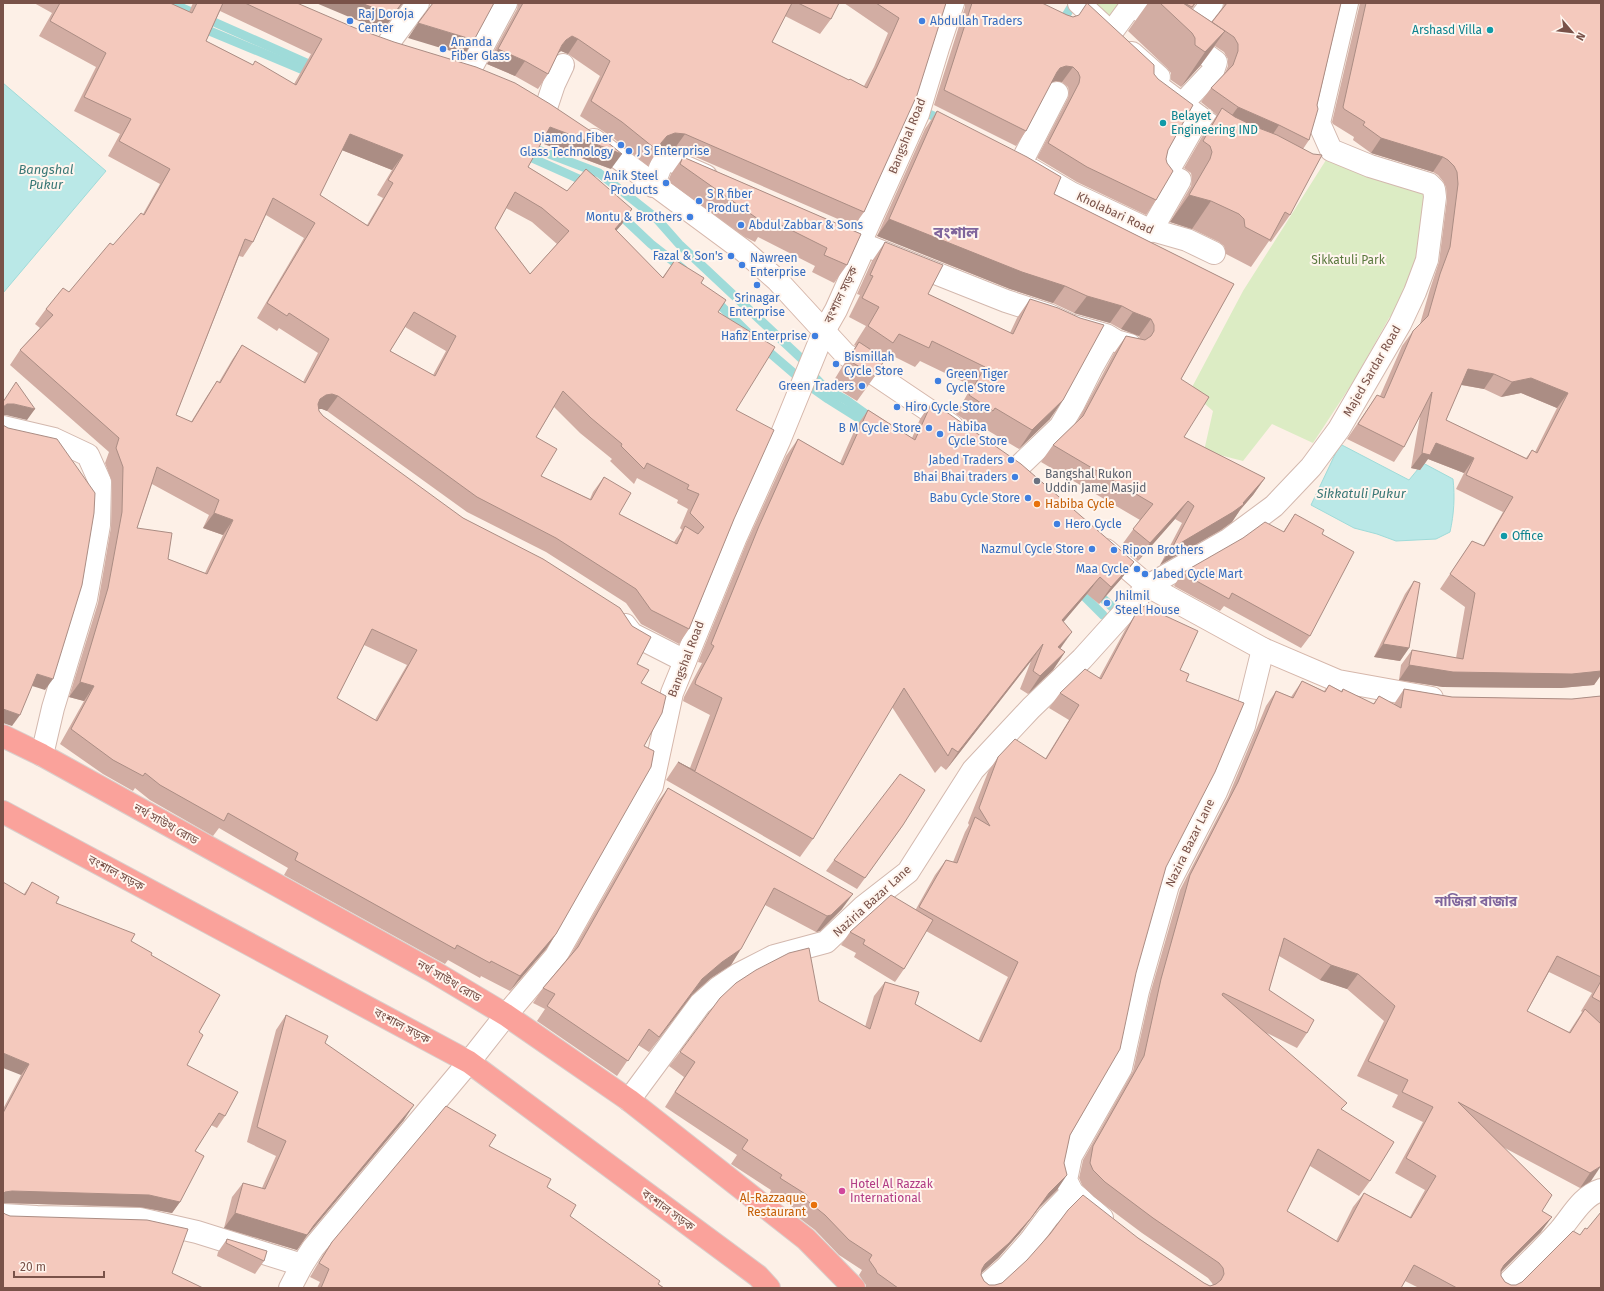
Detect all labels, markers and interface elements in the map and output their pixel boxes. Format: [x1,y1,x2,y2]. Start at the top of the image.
place label: Raj Doroja Center [358,7,414,35]
north arrow [1552,12,1592,52]
place label: Abdullah Traders [930,14,1023,28]
marker: Raj Doroja Center [345,16,355,26]
marker: Abdullah Traders [917,16,927,26]
place label: Arshasd Villa [1412,23,1482,37]
marker: Arshasd Villa [1485,25,1495,35]
text: N [1573,30,1588,43]
place label: Ananda Fiber Glass [451,35,510,63]
marker: Ananda Fiber Glass [438,44,448,54]
street label: Bangshal Road [885,96,929,176]
place label: Belayet Engineering IND [1171,109,1258,137]
marker: Belayet Engineering IND [1158,118,1168,128]
place label: Diamond Fiber Glass Technology [520,131,613,159]
marker: Diamond Fiber Glass Technology [616,140,626,150]
place label: J S Enterprise [637,144,710,158]
marker: J S Enterprise [624,146,634,156]
water label: Bangshal Pukur [19,162,74,192]
place label: Anik Steel Products [604,169,658,197]
marker: Anik Steel Products [661,178,671,188]
place label: S R fiber Product [707,187,753,215]
street label: Kholabari Road [1074,189,1156,237]
marker: S R fiber Product [694,196,704,206]
place label: Montu & Brothers [586,210,682,224]
marker: Montu & Brothers [685,212,695,222]
place label: Abdul Zabbar & Sons [749,218,863,232]
marker: Abdul Zabbar & Sons [736,220,746,230]
district label: বংশাল [933,223,979,242]
place label: Fazal & Son's [653,249,723,263]
marker: Fazal & Son's [726,251,736,261]
place label: Nawreen Enterprise [750,251,806,279]
park label: Sikkatuli Park [1311,253,1386,267]
marker: Nawreen Enterprise [737,260,747,270]
street label: বংশাল সড়ক [821,264,861,327]
marker: Srinagar Enterprise [752,280,762,290]
place label: Srinagar Enterprise [729,291,785,319]
street label: Majed Sardar Road [1340,323,1404,419]
place label: Hafiz Enterprise [721,329,807,343]
marker: Hafiz Enterprise [810,331,820,341]
place label: Bismillah Cycle Store [844,350,903,378]
marker: Bismillah Cycle Store [831,359,841,369]
place label: Green Tiger Cycle Store [946,367,1008,395]
marker: Green Tiger Cycle Store [933,376,943,386]
place label: Green Traders [779,379,854,393]
marker: Green Traders [857,381,867,391]
place label: Hiro Cycle Store [905,400,990,414]
marker: Hiro Cycle Store [892,402,902,412]
place label: Habiba Cycle Store [948,420,1007,448]
place label: B M Cycle Store [839,421,921,435]
marker: B M Cycle Store [924,423,934,433]
marker: Habiba Cycle Store [935,429,945,439]
place label: Jabed Traders [928,453,1003,467]
marker: Jabed Traders [1006,455,1016,465]
place label: Bangshal Rukon Uddin Jame Masjid [1045,467,1146,495]
place label: Bhai Bhai traders [913,470,1007,484]
marker: Bhai Bhai traders [1010,472,1020,482]
marker: Bangshal Rukon Uddin Jame Masjid [1032,476,1042,486]
water label: Sikkatuli Pukur [1315,486,1407,501]
place label: Babu Cycle Store [929,491,1020,505]
marker: Babu Cycle Store [1023,493,1033,503]
place label: Habiba Cycle [1045,497,1115,511]
marker: Habiba Cycle [1032,499,1042,509]
place label: Hero Cycle [1065,517,1122,531]
marker: Hero Cycle [1052,519,1062,529]
place label: Office [1512,529,1543,543]
marker: Office [1499,531,1509,541]
place label: Nazmul Cycle Store [981,542,1084,556]
place label: Ripon Brothers [1122,543,1204,557]
marker: Nazmul Cycle Store [1087,544,1097,554]
marker: Ripon Brothers [1109,545,1119,555]
place label: Maa Cycle [1076,562,1129,576]
marker: Maa Cycle [1132,564,1142,574]
place label: Jabed Cycle Mart [1153,567,1244,581]
marker: Jabed Cycle Mart [1140,569,1150,579]
place label: Jhilmil Steel House [1115,589,1180,617]
marker: Jhilmil Steel House [1102,598,1112,608]
street label: Bangshal Road [665,619,707,699]
street label: Nazira Bazar Lane [1163,797,1217,889]
street label: নর্থ সাউথ রোড [130,799,202,848]
street label: বংশাল সড়ক [85,852,147,894]
street label: Naziria Bazar Lane [830,862,914,940]
district label: নাজিরা বাজার [1434,893,1518,910]
street label: নর্থ সাউথ রোড [414,956,484,1005]
street label: বংশাল সড়ক [371,1005,433,1047]
place label: Hotel Al Razzak International [850,1177,934,1205]
street label: বংশাল সড়ক [638,1186,697,1234]
marker: Hotel Al Razzak International [837,1186,847,1196]
place label: Al-Razzaque Restaurant [740,1191,807,1219]
marker: Al-Razzaque Restaurant [809,1200,819,1210]
scale bar [14,1253,104,1279]
text: 20 m [20,1260,46,1274]

